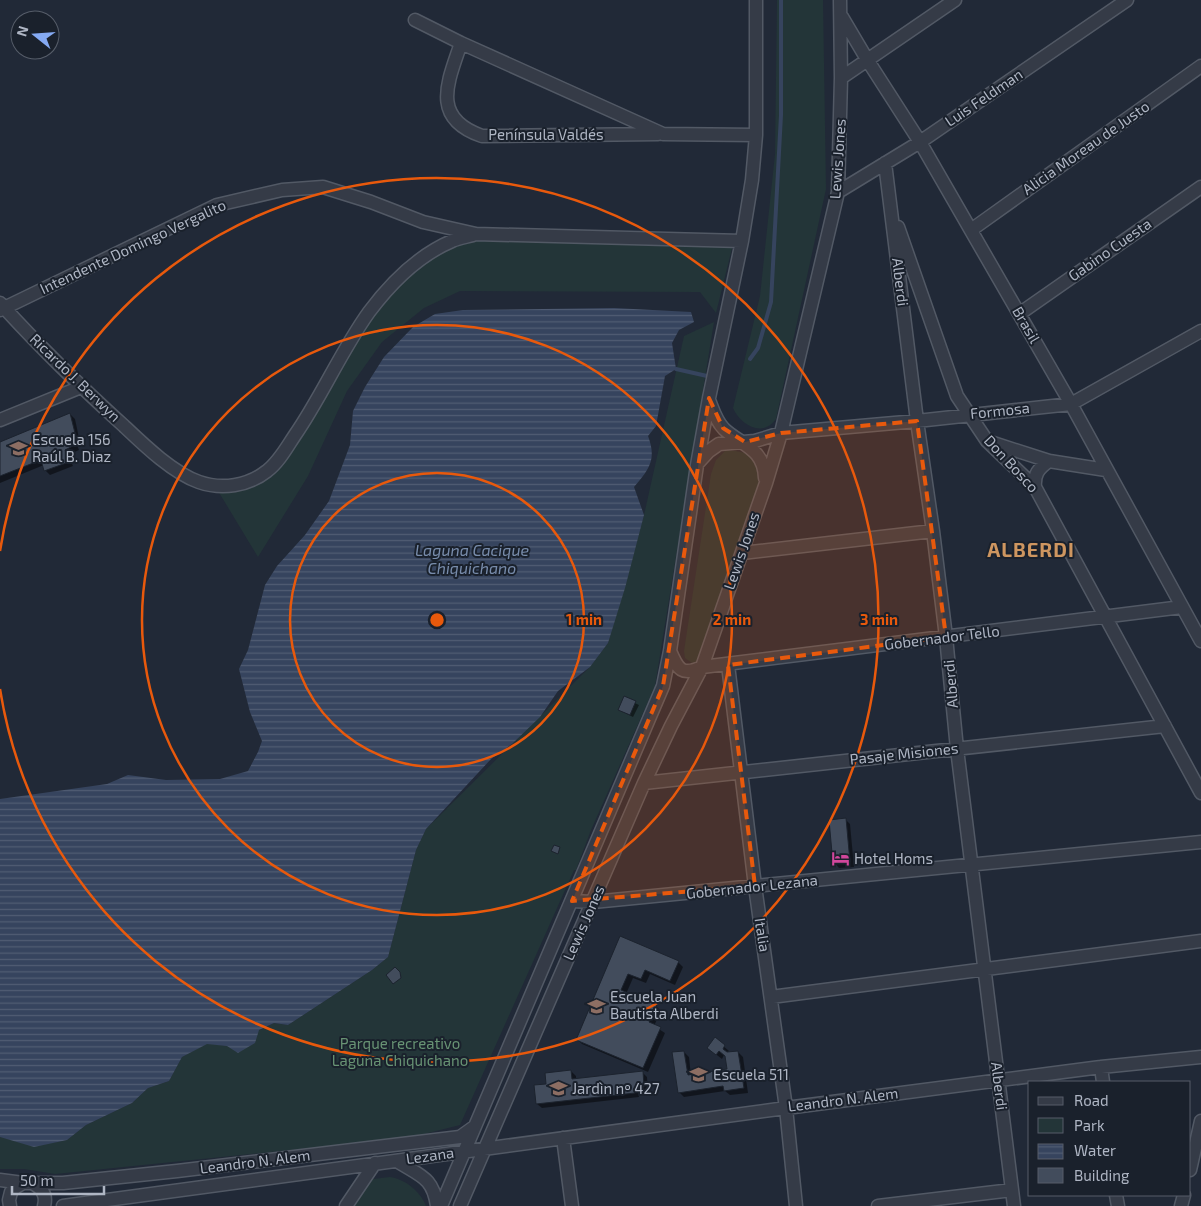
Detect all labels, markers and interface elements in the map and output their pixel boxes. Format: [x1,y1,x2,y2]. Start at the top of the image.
north arrow [10,10,60,60]
text: N [12,24,32,38]
street label: Luis Feldman [941,65,1026,130]
street label: Alicia Moreau de Justo [1018,96,1152,198]
street label: Lewis Jones [825,118,849,200]
street label: Península Valdés [488,125,604,143]
street label: Intendente Domingo Vergalito [37,195,228,297]
street label: Gabino Cuesta [1064,214,1154,284]
street label: Alberdi [889,257,913,307]
street label: Brasil [1009,303,1045,347]
street label: Ricardo J. Berwyn [27,330,125,425]
street label: Formosa [969,398,1031,422]
place label: Escuela 156 Raúl B. Diaz [32,430,111,465]
street label: Don Bosco [981,431,1043,496]
school or university icon: Escuela 156 Raúl B. Diaz [8,439,28,459]
street label: Lewis Jones [719,510,763,592]
district label: ALBERDI [987,537,1075,561]
water label: Laguna Cacique Chiquichano [415,540,529,577]
text: 1 min [566,610,602,628]
text: 2 min [713,610,751,628]
text: 3 min [860,610,898,628]
centre of rings [428,611,446,629]
street label: Gobernador Tello [883,621,1000,653]
street label: Alberdi [939,659,961,709]
street label: Pasaje Misiones [849,738,959,769]
hotel icon: Hotel Homs [830,849,850,869]
place label: Hotel Homs [854,849,933,867]
street label: Gobernador Lezana [685,870,819,902]
street label: Lewis Jones [558,882,608,963]
street label: Italia [751,916,775,953]
place label: Escuela Juan Bautista Alberdi [610,987,719,1022]
school or university icon: Escuela Juan Bautista Alberdi [586,996,606,1016]
park label: Parque recreativo Laguna Chiquichano [332,1034,468,1069]
street label: Alberdi [988,1061,1012,1111]
school or university icon: Escuela 511 [689,1065,709,1085]
place label: Escuela 511 [713,1065,789,1083]
school or university icon: Jardìn nº 427 [548,1079,568,1099]
place label: Jardìn nº 427 [572,1079,660,1097]
legend [1028,1081,1191,1196]
street label: Leandro N. Alem [787,1083,899,1115]
text: Road [1074,1091,1109,1109]
text: Park [1074,1116,1105,1134]
text: Water [1074,1141,1116,1159]
street label: Lezana [405,1143,455,1167]
street label: Leandro N. Alem [199,1145,311,1177]
scale bar [12,1164,105,1196]
text: Building [1074,1166,1130,1184]
text: 50 m [20,1171,54,1189]

